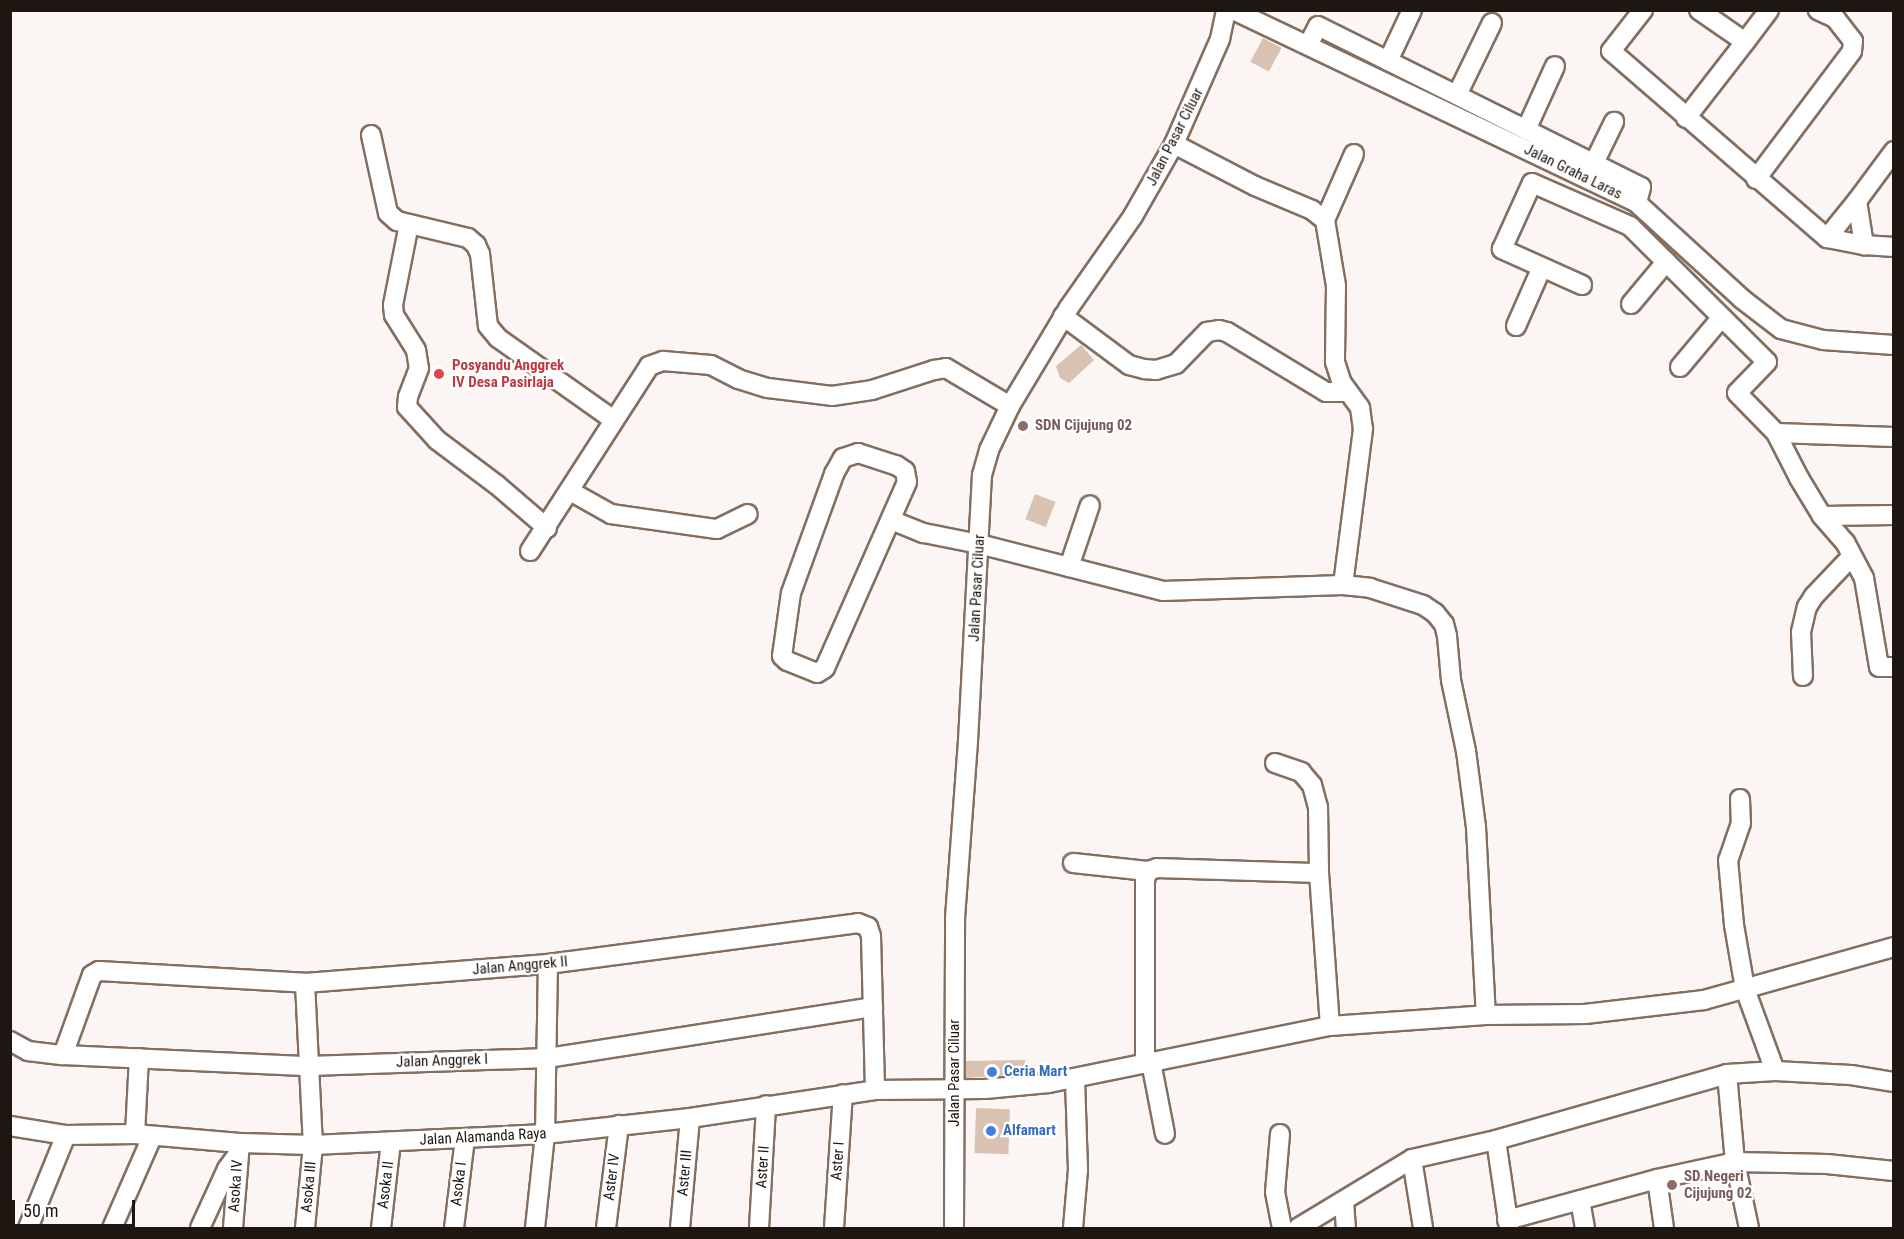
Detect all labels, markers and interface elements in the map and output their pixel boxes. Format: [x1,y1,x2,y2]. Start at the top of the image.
street label: Jalan Pasar Ciluar [1143,85,1207,189]
street label: Jalan Graha Laras [1521,141,1625,203]
place label: Posyandu Anggrek IV Desa Pasirlaja [452,356,564,391]
marker: Posyandu Anggrek IV Desa Pasirlaja [430,365,448,383]
place label: SDN Cijujung 02 [1035,417,1132,435]
marker: SDN Cijujung 02 [1016,419,1030,433]
street label: Jalan Pasar Ciluar [965,534,989,642]
street label: Jalan Anggrek II [472,953,568,979]
street label: Jalan Pasar Ciluar [946,1019,964,1127]
street label: Jalan Anggrek I [396,1050,488,1072]
place label: Ceria Mart [1004,1063,1067,1081]
marker: Ceria Mart [985,1065,999,1079]
place label: Alfamart [1003,1122,1056,1140]
marker: Alfamart [984,1124,998,1138]
street label: Jalan Alamanda Raya [419,1125,547,1149]
street label: Aster I [828,1141,848,1181]
street label: Aster II [753,1145,773,1189]
street label: Aster III [674,1149,696,1197]
street label: Aster IV [600,1153,624,1201]
street label: Asoka IV [225,1159,247,1213]
street label: Asoka III [298,1160,320,1214]
street label: Asoka II [374,1160,398,1210]
street label: Asoka I [447,1161,471,1207]
place label: SD Negeri Cijujung 02 [1684,1167,1752,1202]
marker: SD Negeri Cijujung 02 [1665,1178,1679,1192]
scale bar [15,1188,138,1226]
text: 50 m [23,1200,58,1221]

